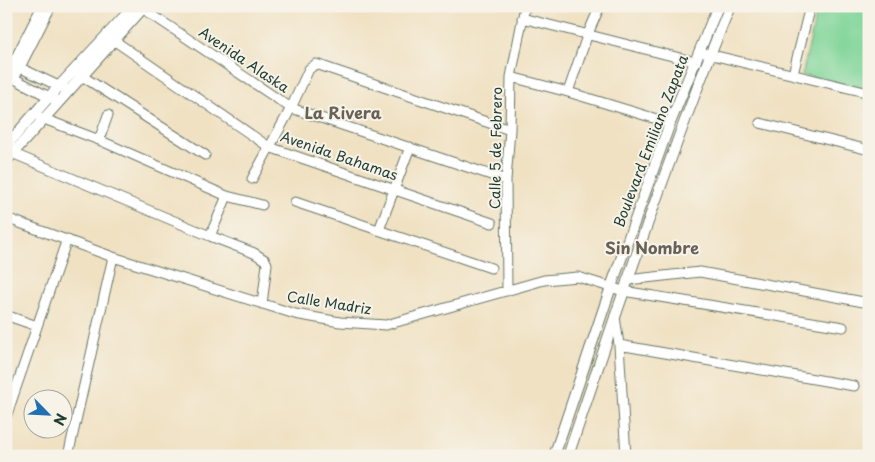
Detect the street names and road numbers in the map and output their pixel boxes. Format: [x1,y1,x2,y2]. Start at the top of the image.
street label: Avenida Alaska [195,22,294,98]
street label: Boulevard Emiliano Zapata [608,51,693,230]
street label: Calle 5 de Febrero [484,86,507,209]
street label: Avenida Bahamas [278,126,400,185]
street label: Calle Madriz [285,285,373,320]

